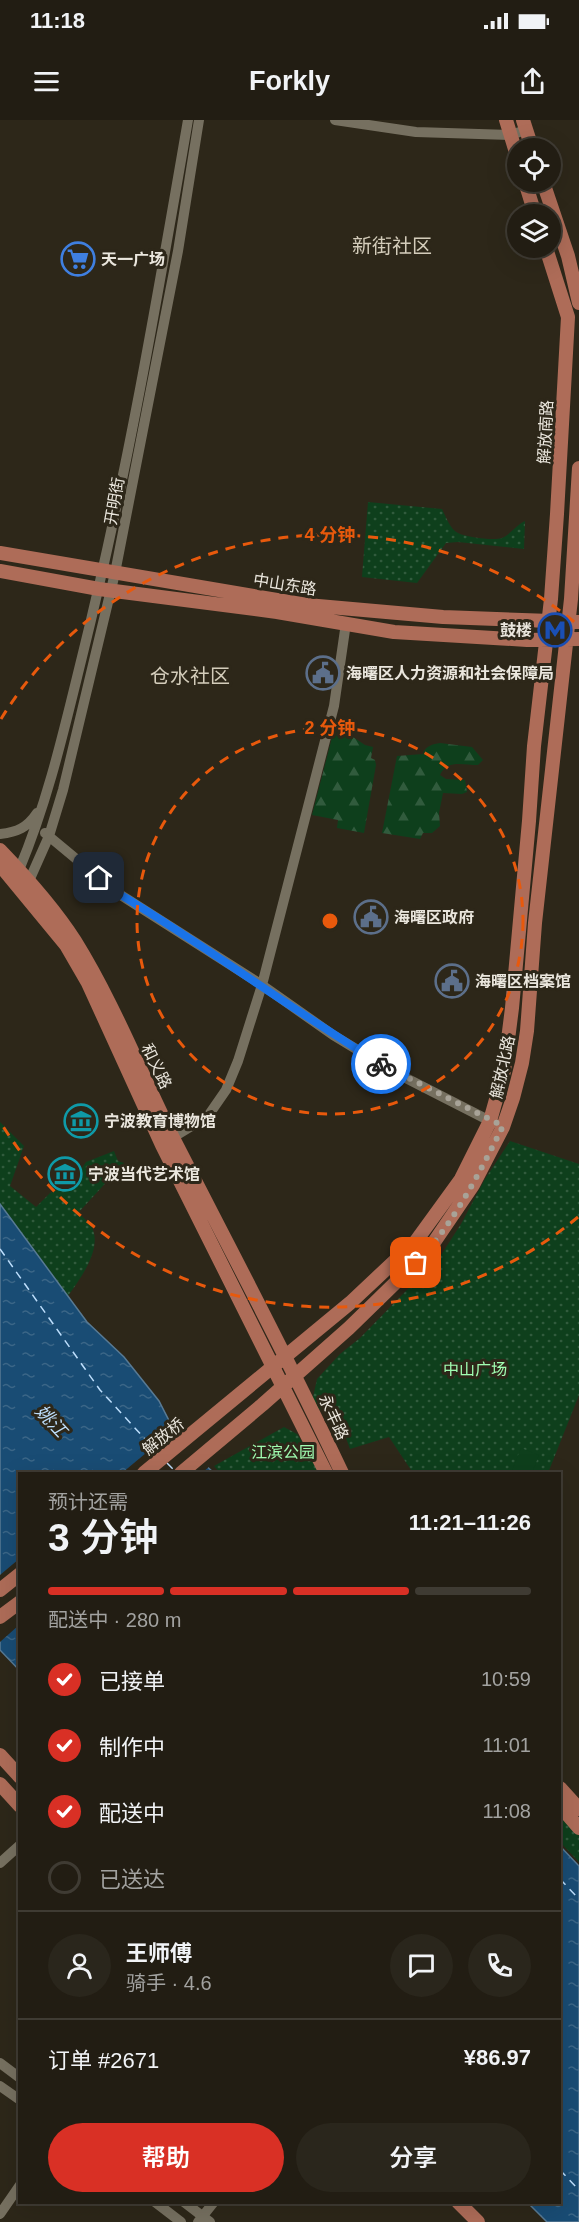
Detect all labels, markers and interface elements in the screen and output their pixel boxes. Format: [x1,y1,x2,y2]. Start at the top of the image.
text: 11:18 [30,8,85,33]
icon: menu [30,65,63,98]
icon: share [516,65,549,98]
text: Forkly [249,66,330,96]
map controls [507,138,561,258]
button: locate [507,138,561,192]
button: layers [507,204,561,258]
district label: 新街社区 [352,235,432,257]
supermarket icon: 天一广场 [60,241,96,277]
place label: 天一广场 [101,251,165,268]
street label: 解放南路 [535,400,556,464]
street label: 开明街 [102,476,127,526]
text: 4 分钟 [304,525,356,545]
street label: 中山东路 [252,571,318,598]
metro station icon: 鼓楼 [537,612,573,648]
place label: 鼓楼 [500,622,532,639]
public building icon: 海曙区人力资源和社会保障局 [305,655,341,691]
place label: 海曙区人力资源和社会保障局 [346,664,554,682]
district label: 仓水社区 [150,665,230,687]
text: 2 分钟 [304,718,356,738]
pin [73,852,124,903]
icon: home [82,861,115,894]
public building icon: 海曙区政府 [353,899,389,935]
place label: 海曙区政府 [394,909,474,926]
centre of rings [320,911,340,931]
public building icon: 海曙区档案馆 [434,963,470,999]
place label: 海曙区档案馆 [475,973,571,990]
courier [351,1034,411,1094]
street label: 解放北路 [488,1034,517,1100]
street label: 和义路 [138,1041,175,1092]
icon: bike [365,1048,398,1081]
museum icon: 宁波教育博物馆 [63,1103,99,1139]
place label: 宁波教育博物馆 [104,1112,216,1130]
museum icon: 宁波当代艺术馆 [47,1156,83,1192]
place label: 宁波当代艺术馆 [88,1165,200,1183]
pin [390,1237,441,1288]
icon: bag [399,1246,432,1279]
park label: 中山广场 [443,1361,507,1378]
street label: 永丰路 [316,1392,351,1443]
water label: 姚江 [31,1401,72,1442]
street label: 解放桥 [139,1415,187,1458]
park label: 江滨公园 [251,1444,315,1461]
text: 预计还需 [48,1491,128,1513]
text: 11:21–11:26 [409,1510,531,1535]
text: 3 分钟 [48,1516,159,1559]
text: 配送中 · 280 m [48,1609,181,1631]
icon: check [48,1663,81,1696]
text: 10:59 [481,1668,531,1690]
text: 已接单 [99,1669,165,1694]
icon: check [48,1729,81,1762]
text: 11:01 [482,1734,531,1756]
text: 制作中 [99,1735,165,1760]
icon: check [48,1795,81,1828]
text: 11:08 [482,1800,531,1822]
text: 配送中 [99,1801,165,1826]
text: 已送达 [99,1867,165,1892]
button: person [48,1934,111,1997]
button: chat [390,1934,453,1997]
button: phone [468,1934,531,1997]
text: 王师傅 [126,1941,192,1966]
text: 骑手 · 4.6 [126,1972,212,1994]
text: ¥86.97 [464,2045,531,2070]
text: 订单 #2671 [48,2048,159,2073]
button: 帮助 [48,2123,284,2192]
button: 分享 [296,2123,531,2192]

